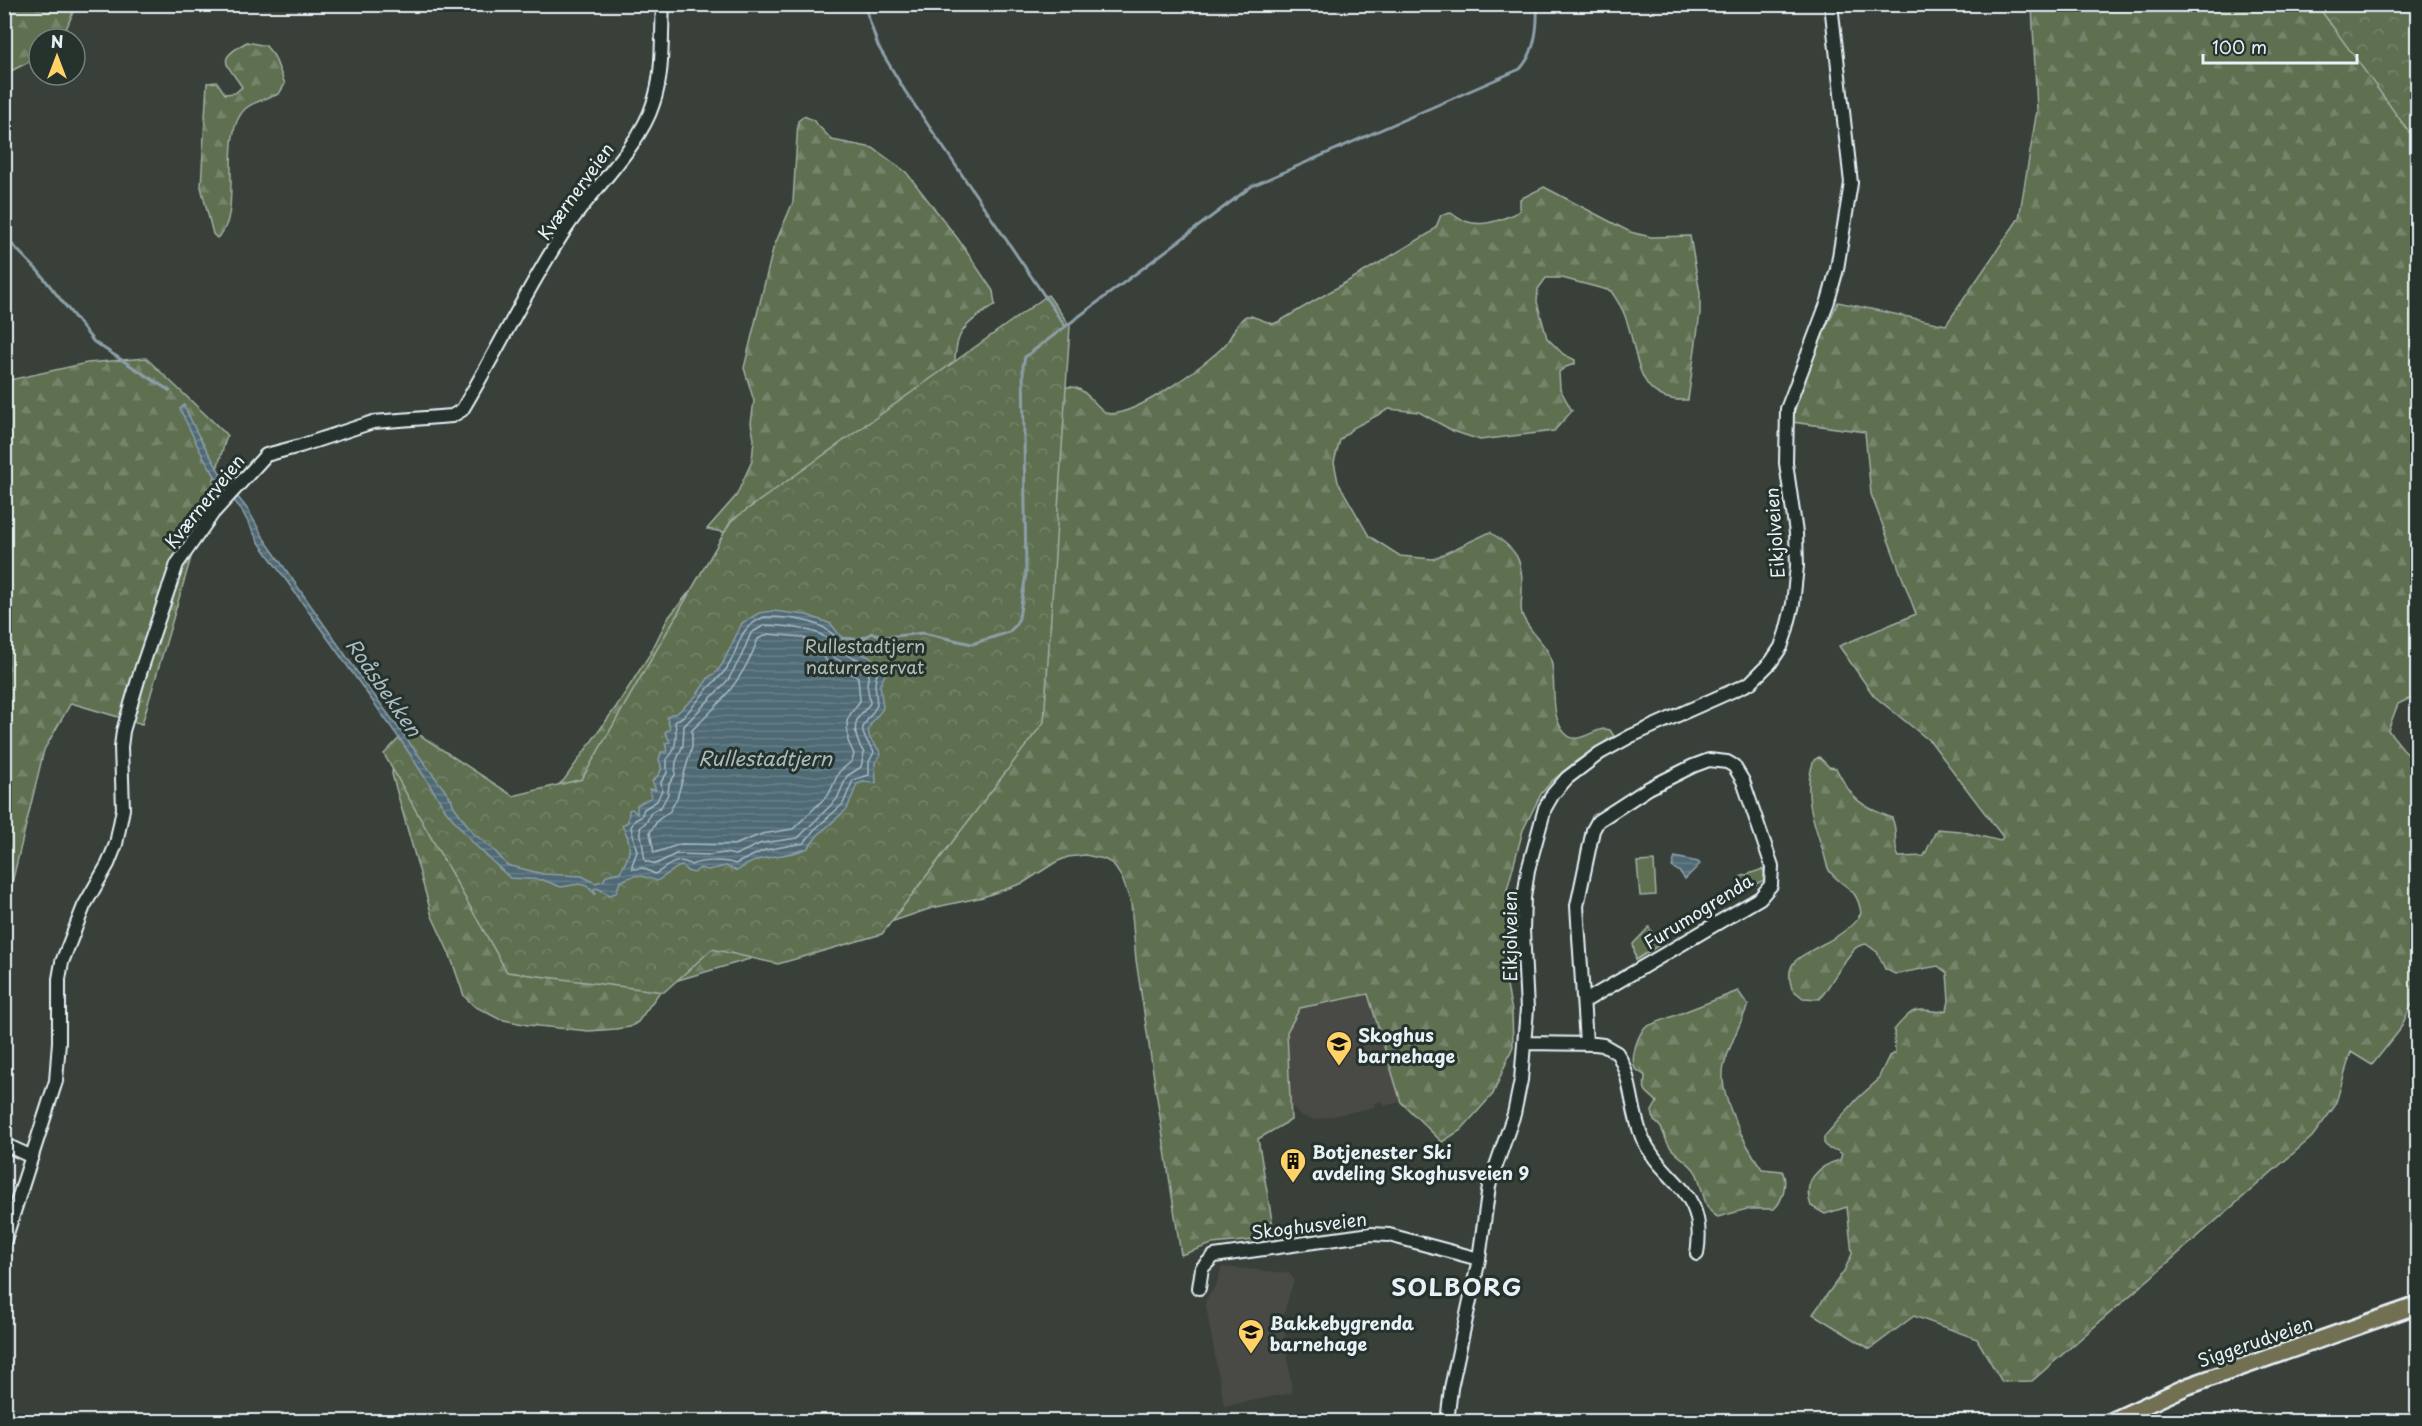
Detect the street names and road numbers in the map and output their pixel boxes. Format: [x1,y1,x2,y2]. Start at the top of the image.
street label: Kværnerveien [530,137,620,245]
street label: Kværnerveien [157,448,251,554]
street label: Eikjolveien [1757,487,1791,579]
street label: Furumogrenda [1638,867,1758,955]
street label: Eikjolveien [1496,891,1523,981]
street label: Skoghusveien [1250,1205,1368,1245]
street label: Siggerudveien [2194,1309,2316,1373]

